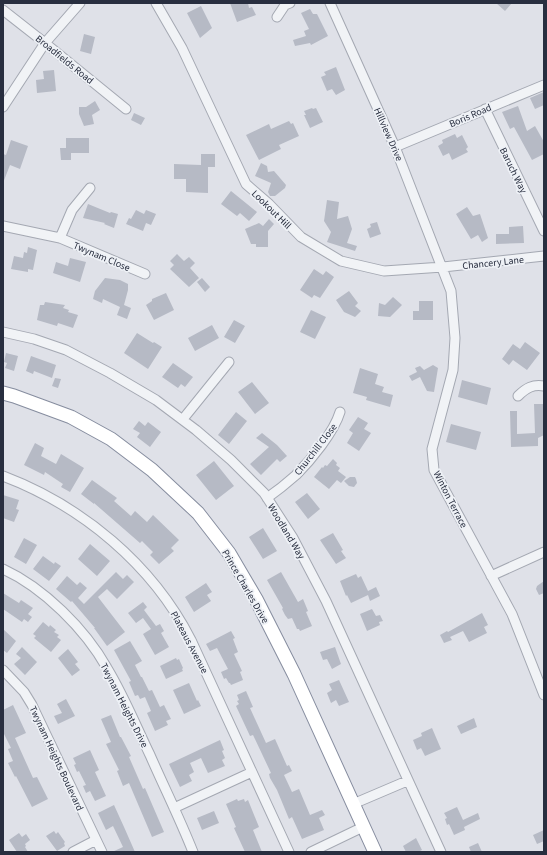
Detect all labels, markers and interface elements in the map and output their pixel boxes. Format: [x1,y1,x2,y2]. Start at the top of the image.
street label: Broadfields Road [32,32,96,88]
street label: Boris Road [447,101,494,131]
street label: Hillview Drive [370,105,406,163]
street label: Baruch Way [496,145,530,196]
street label: Lookout Hill [248,187,295,233]
street label: Twynam Close [71,239,132,275]
street label: Chancery Lane [462,253,525,273]
street label: Churchill Close [291,421,341,478]
street label: Winton Terrace [430,468,471,531]
street label: Woodland Way [264,501,308,562]
street label: Prince Charles Drive [218,547,272,626]
street label: Plateaus Avenue [167,609,211,676]
street label: Twynam Heights Drive [97,661,152,750]
street label: Twynam Heights Boulevard [26,704,87,813]

